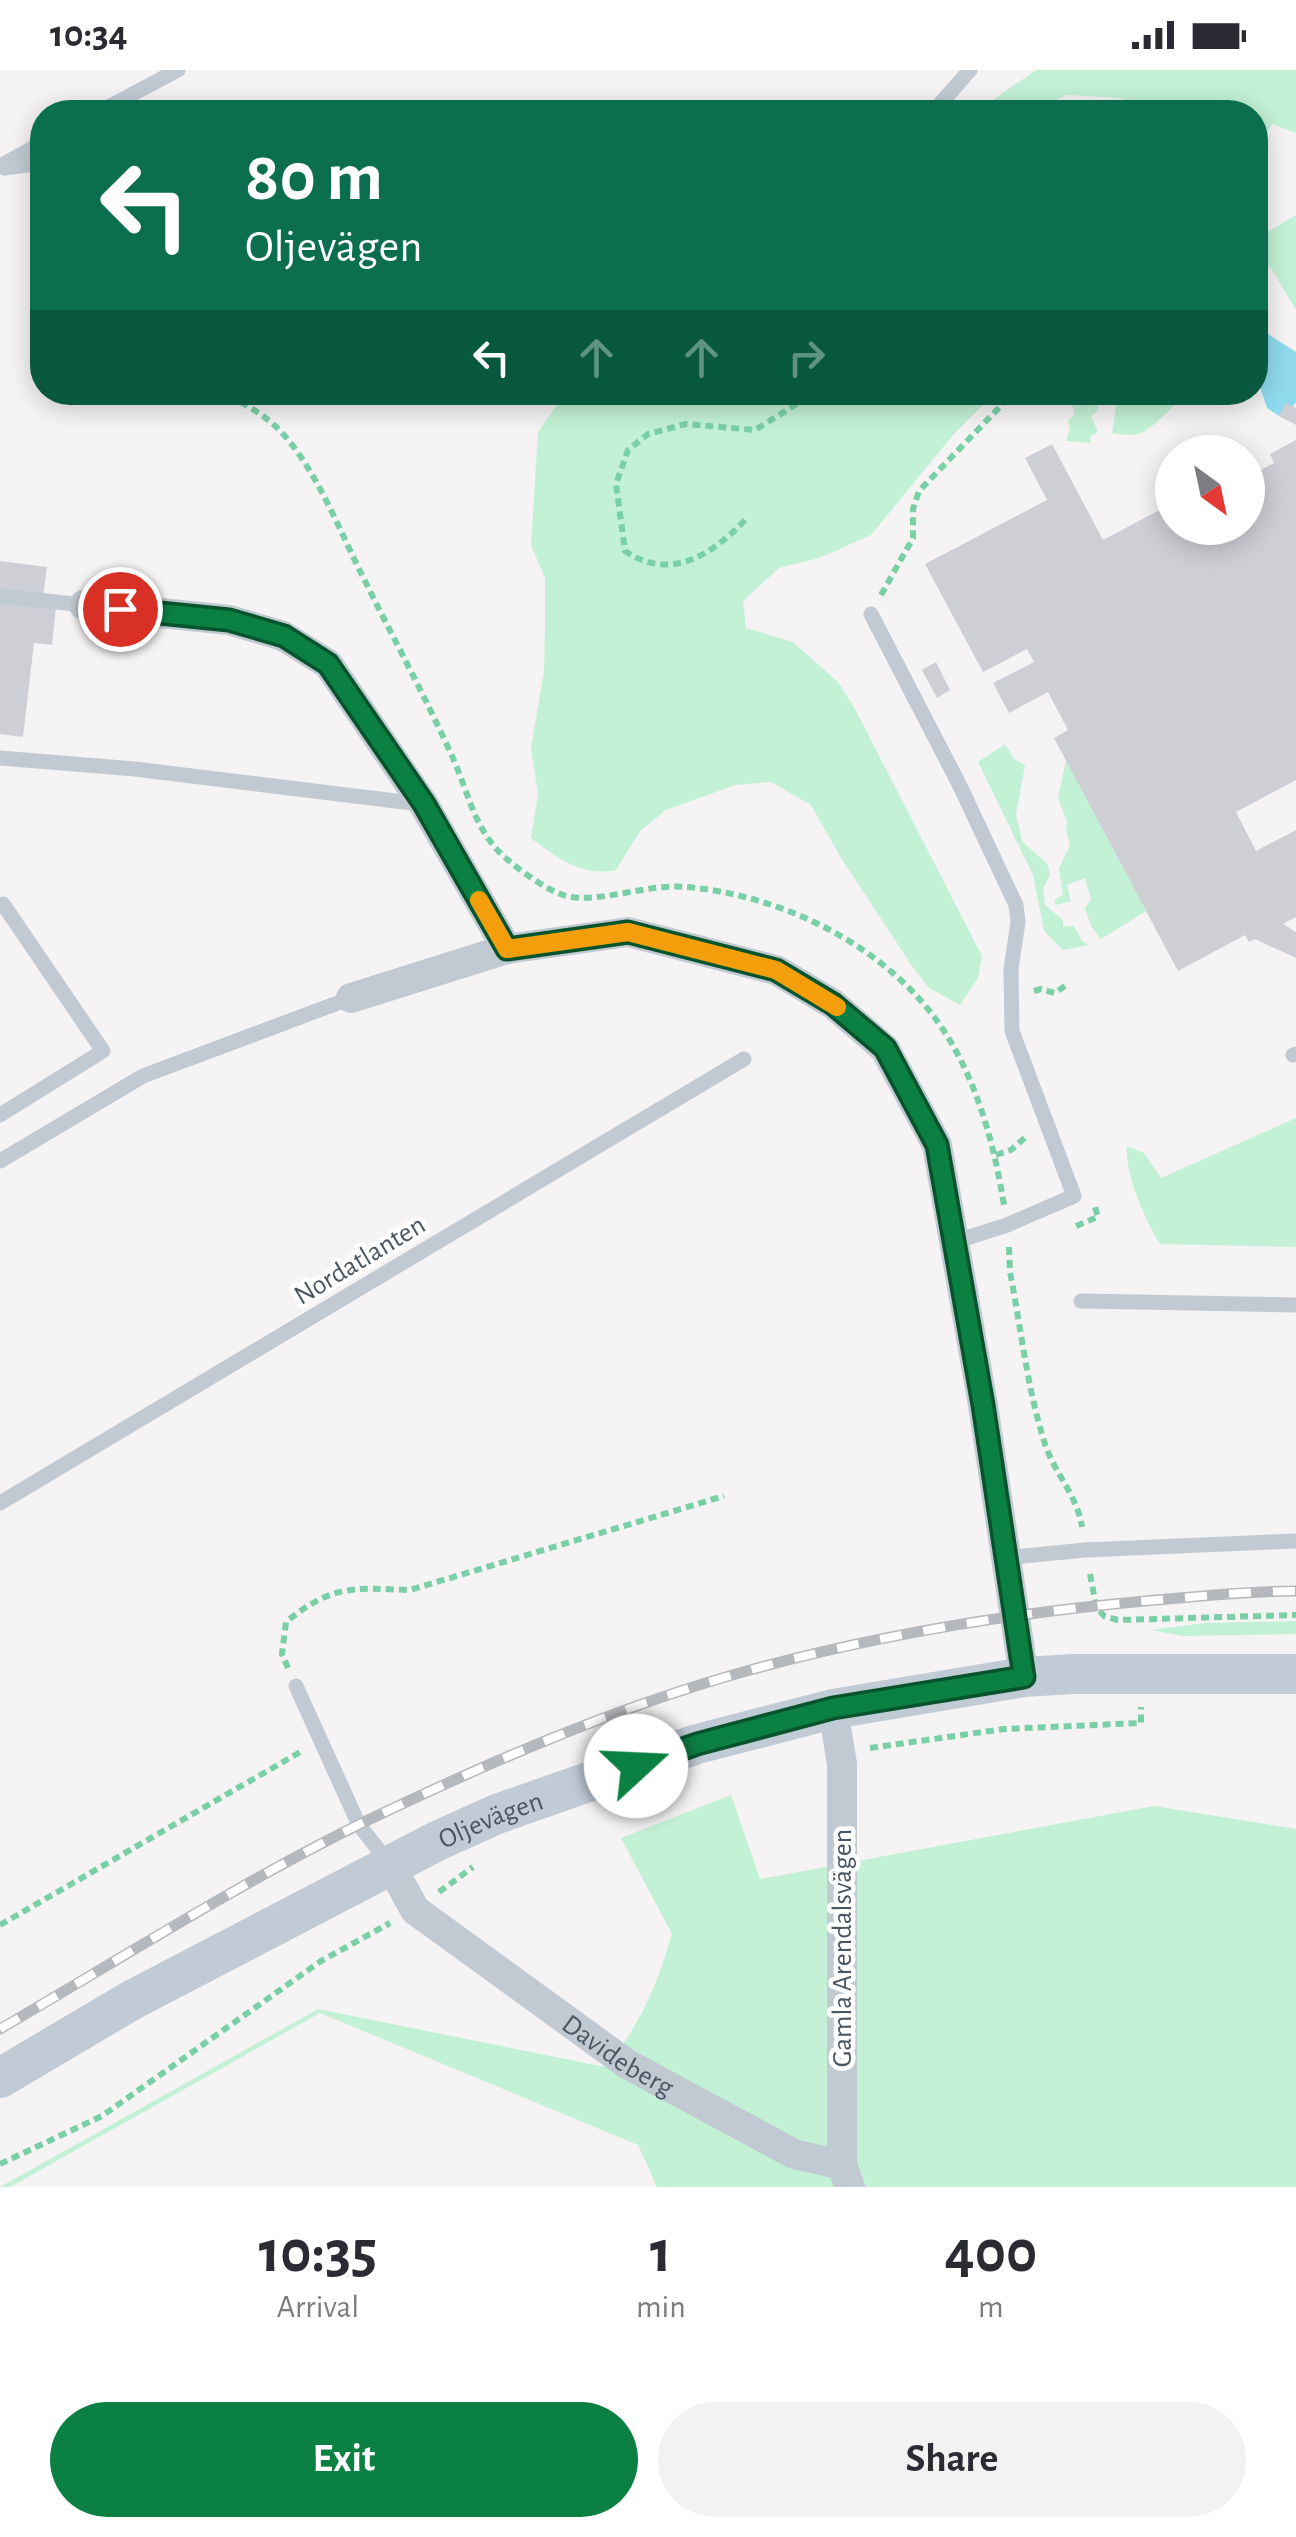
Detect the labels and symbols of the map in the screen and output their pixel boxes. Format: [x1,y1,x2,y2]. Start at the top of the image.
north arrow [1155,435,1265,545]
pin [78,567,163,652]
street label: Nordatlanten [290,1211,430,1311]
position arrow [584,1714,688,1818]
street label: Oljevägen [434,1787,547,1855]
street label: Gamla Arendalsvägen [829,1829,857,2067]
street label: Davideberg [556,2010,678,2103]

